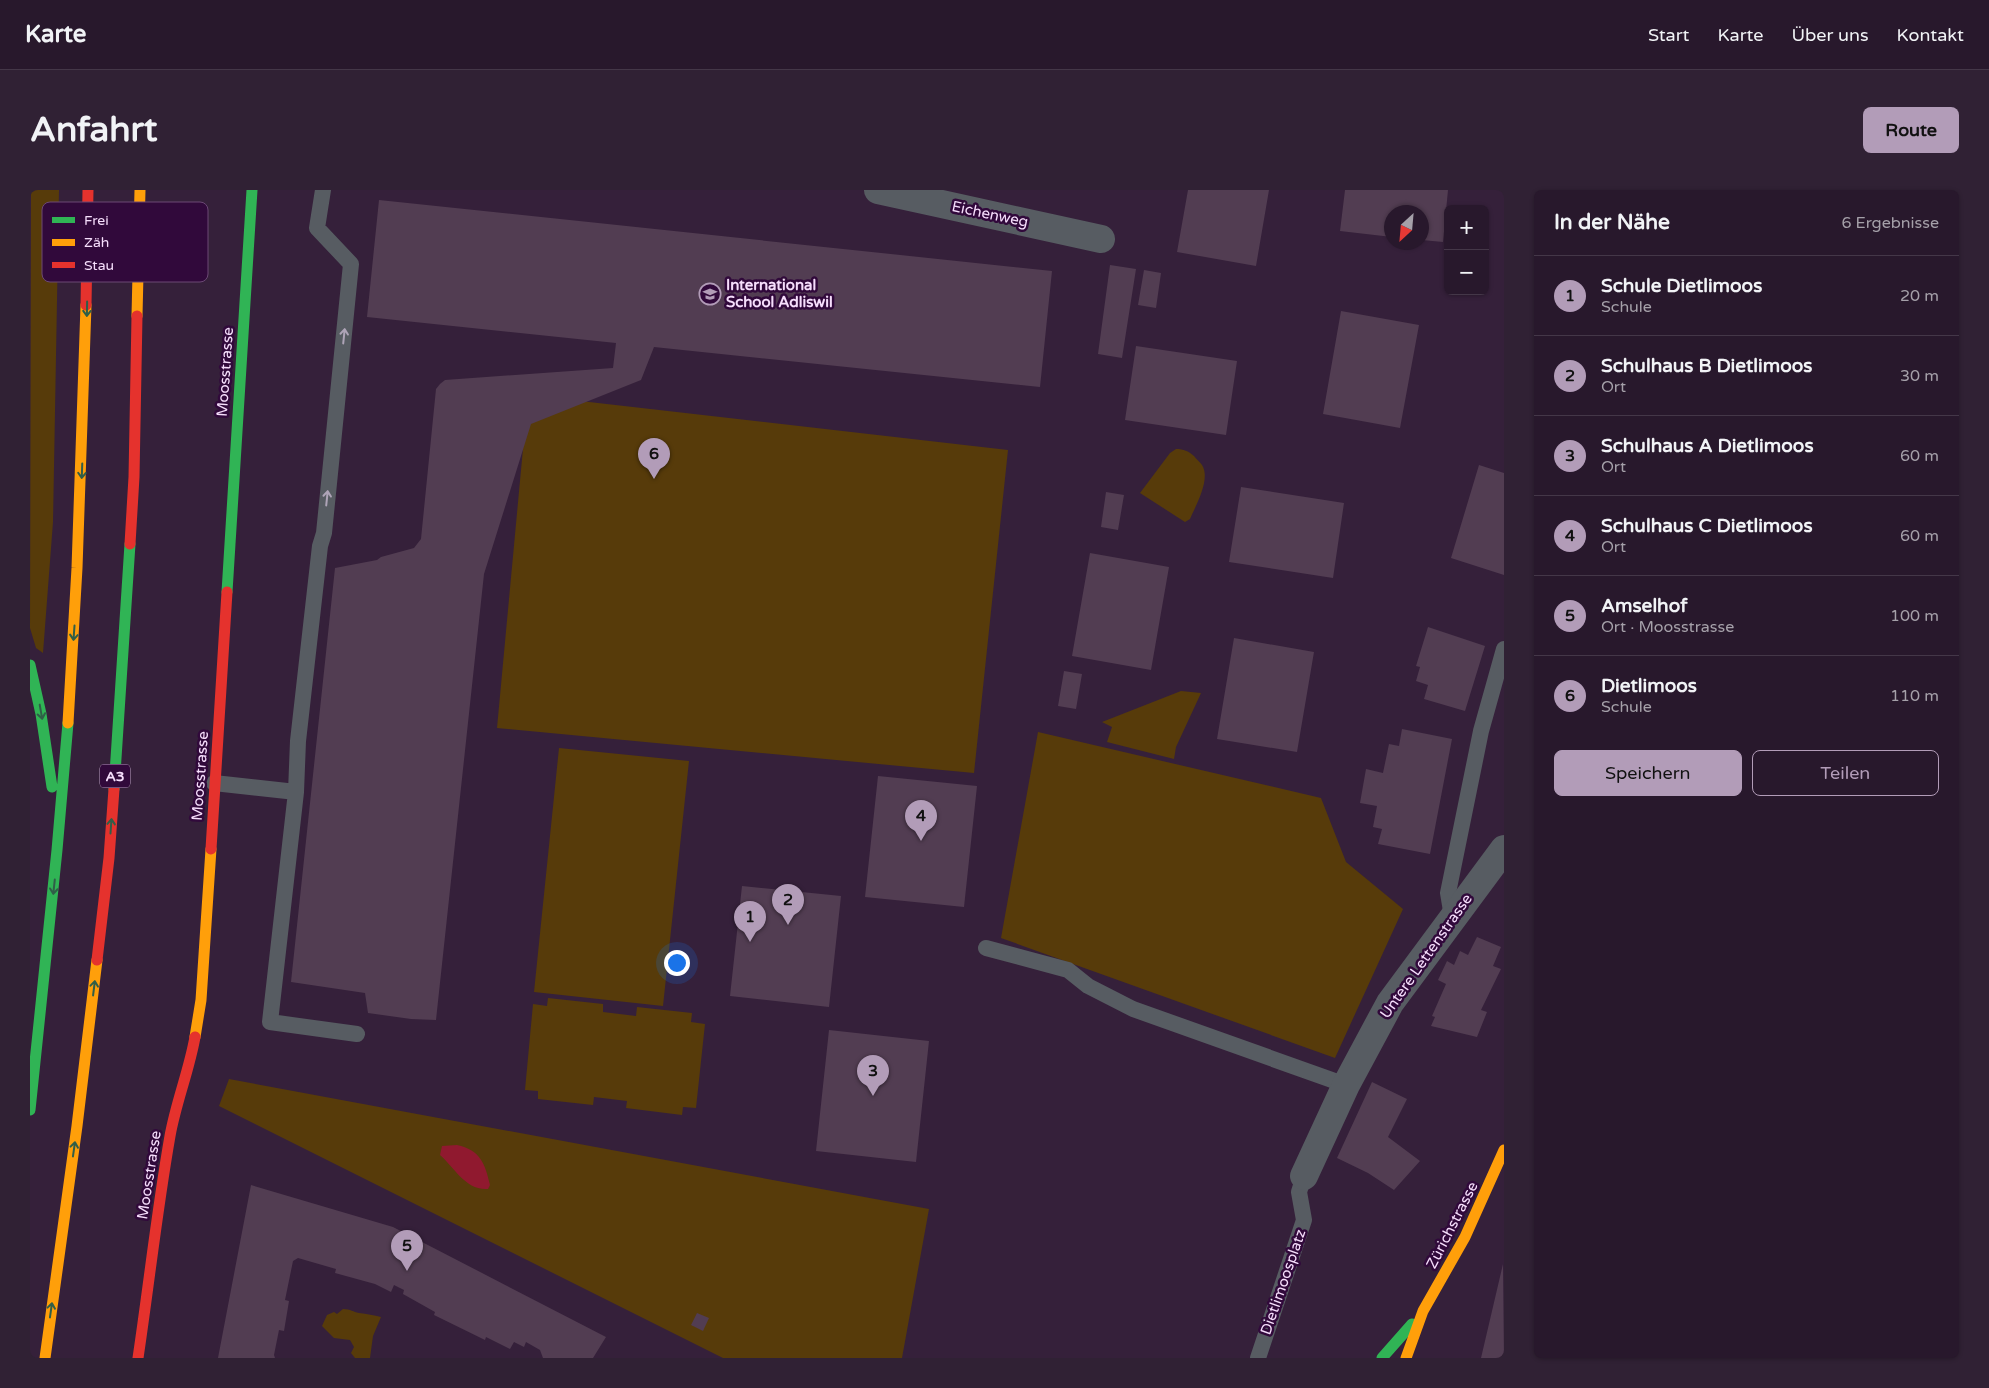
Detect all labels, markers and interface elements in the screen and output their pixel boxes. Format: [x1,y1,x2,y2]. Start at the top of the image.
text: Karte [25,20,86,49]
text: Start [1648,24,1689,46]
text: Karte [1717,24,1763,46]
text: Über uns [1791,24,1869,46]
text: Kontakt [1897,24,1964,46]
button: Route [1863,107,1959,153]
text: Anfahrt [30,109,157,151]
street label: Eichenweg [950,197,1030,231]
legend [42,202,208,282]
north arrow [1384,205,1429,250]
map controls [1444,205,1489,295]
button: + [1444,205,1489,250]
text: In der Nähe [1554,210,1670,235]
text: Frei [84,212,109,229]
text: 6 Ergebnisse [1841,213,1939,233]
text: Zäh [84,234,109,251]
button: − [1444,250,1489,295]
text: Stau [84,257,114,274]
text: Schule Dietlimoos [1601,275,1762,297]
place label: International School Adliswil [726,276,833,311]
school or university icon: International School Adliswil [698,282,722,306]
text: 1 [1565,286,1575,306]
text: 20 m [1900,286,1939,306]
text: Schule [1601,297,1652,317]
one-way arrow [82,300,92,316]
street label: Moosstrasse [213,327,237,417]
one-way arrow [339,329,348,345]
text: Schulhaus B Dietlimoos [1601,355,1813,377]
text: 2 [1565,366,1575,386]
text: 30 m [1900,366,1939,386]
text: Ort [1601,377,1626,397]
text: Schulhaus A Dietlimoos [1601,435,1814,457]
pin: 6 [638,438,670,479]
text: 3 [1565,446,1575,466]
text: 60 m [1900,446,1939,466]
text: Ort [1601,457,1626,477]
one-way arrow [78,463,87,479]
one-way arrow [322,490,332,506]
text: Schulhaus C Dietlimoos [1601,515,1813,537]
text: 4 [1565,526,1575,546]
text: 60 m [1900,526,1939,546]
text: Ort [1601,537,1626,557]
text: Amselhof [1601,595,1687,617]
text: 5 [1565,606,1575,626]
text: 100 m [1890,606,1939,626]
text: Ort · Moosstrasse [1601,617,1734,637]
one-way arrow [69,625,78,641]
text: Dietlimoos [1601,675,1697,697]
text: 6 [1565,686,1575,706]
text: 110 m [1890,686,1939,706]
text: Schule [1601,697,1652,717]
one-way arrow [36,704,46,720]
street label: Moosstrasse [188,731,212,821]
button: Speichern [1554,750,1742,796]
button: Teilen [1752,750,1939,796]
road number: A3 [100,764,130,788]
pin: 4 [905,800,937,841]
one-way arrow [106,818,116,834]
one-way arrow [49,879,59,895]
pin: 2 [772,884,804,925]
street label: Untere Lettenstrasse [1376,890,1476,1022]
pin: 1 [734,901,766,942]
your location [664,950,690,976]
one-way arrow [89,980,99,996]
pin: 3 [857,1055,889,1096]
street label: Moosstrasse [133,1129,165,1221]
one-way arrow [69,1141,79,1157]
street label: Zürichstrasse [1422,1178,1482,1272]
street label: Dietlimoosplatz [1257,1227,1309,1337]
pin: 5 [391,1230,423,1271]
one-way arrow [47,1302,57,1318]

